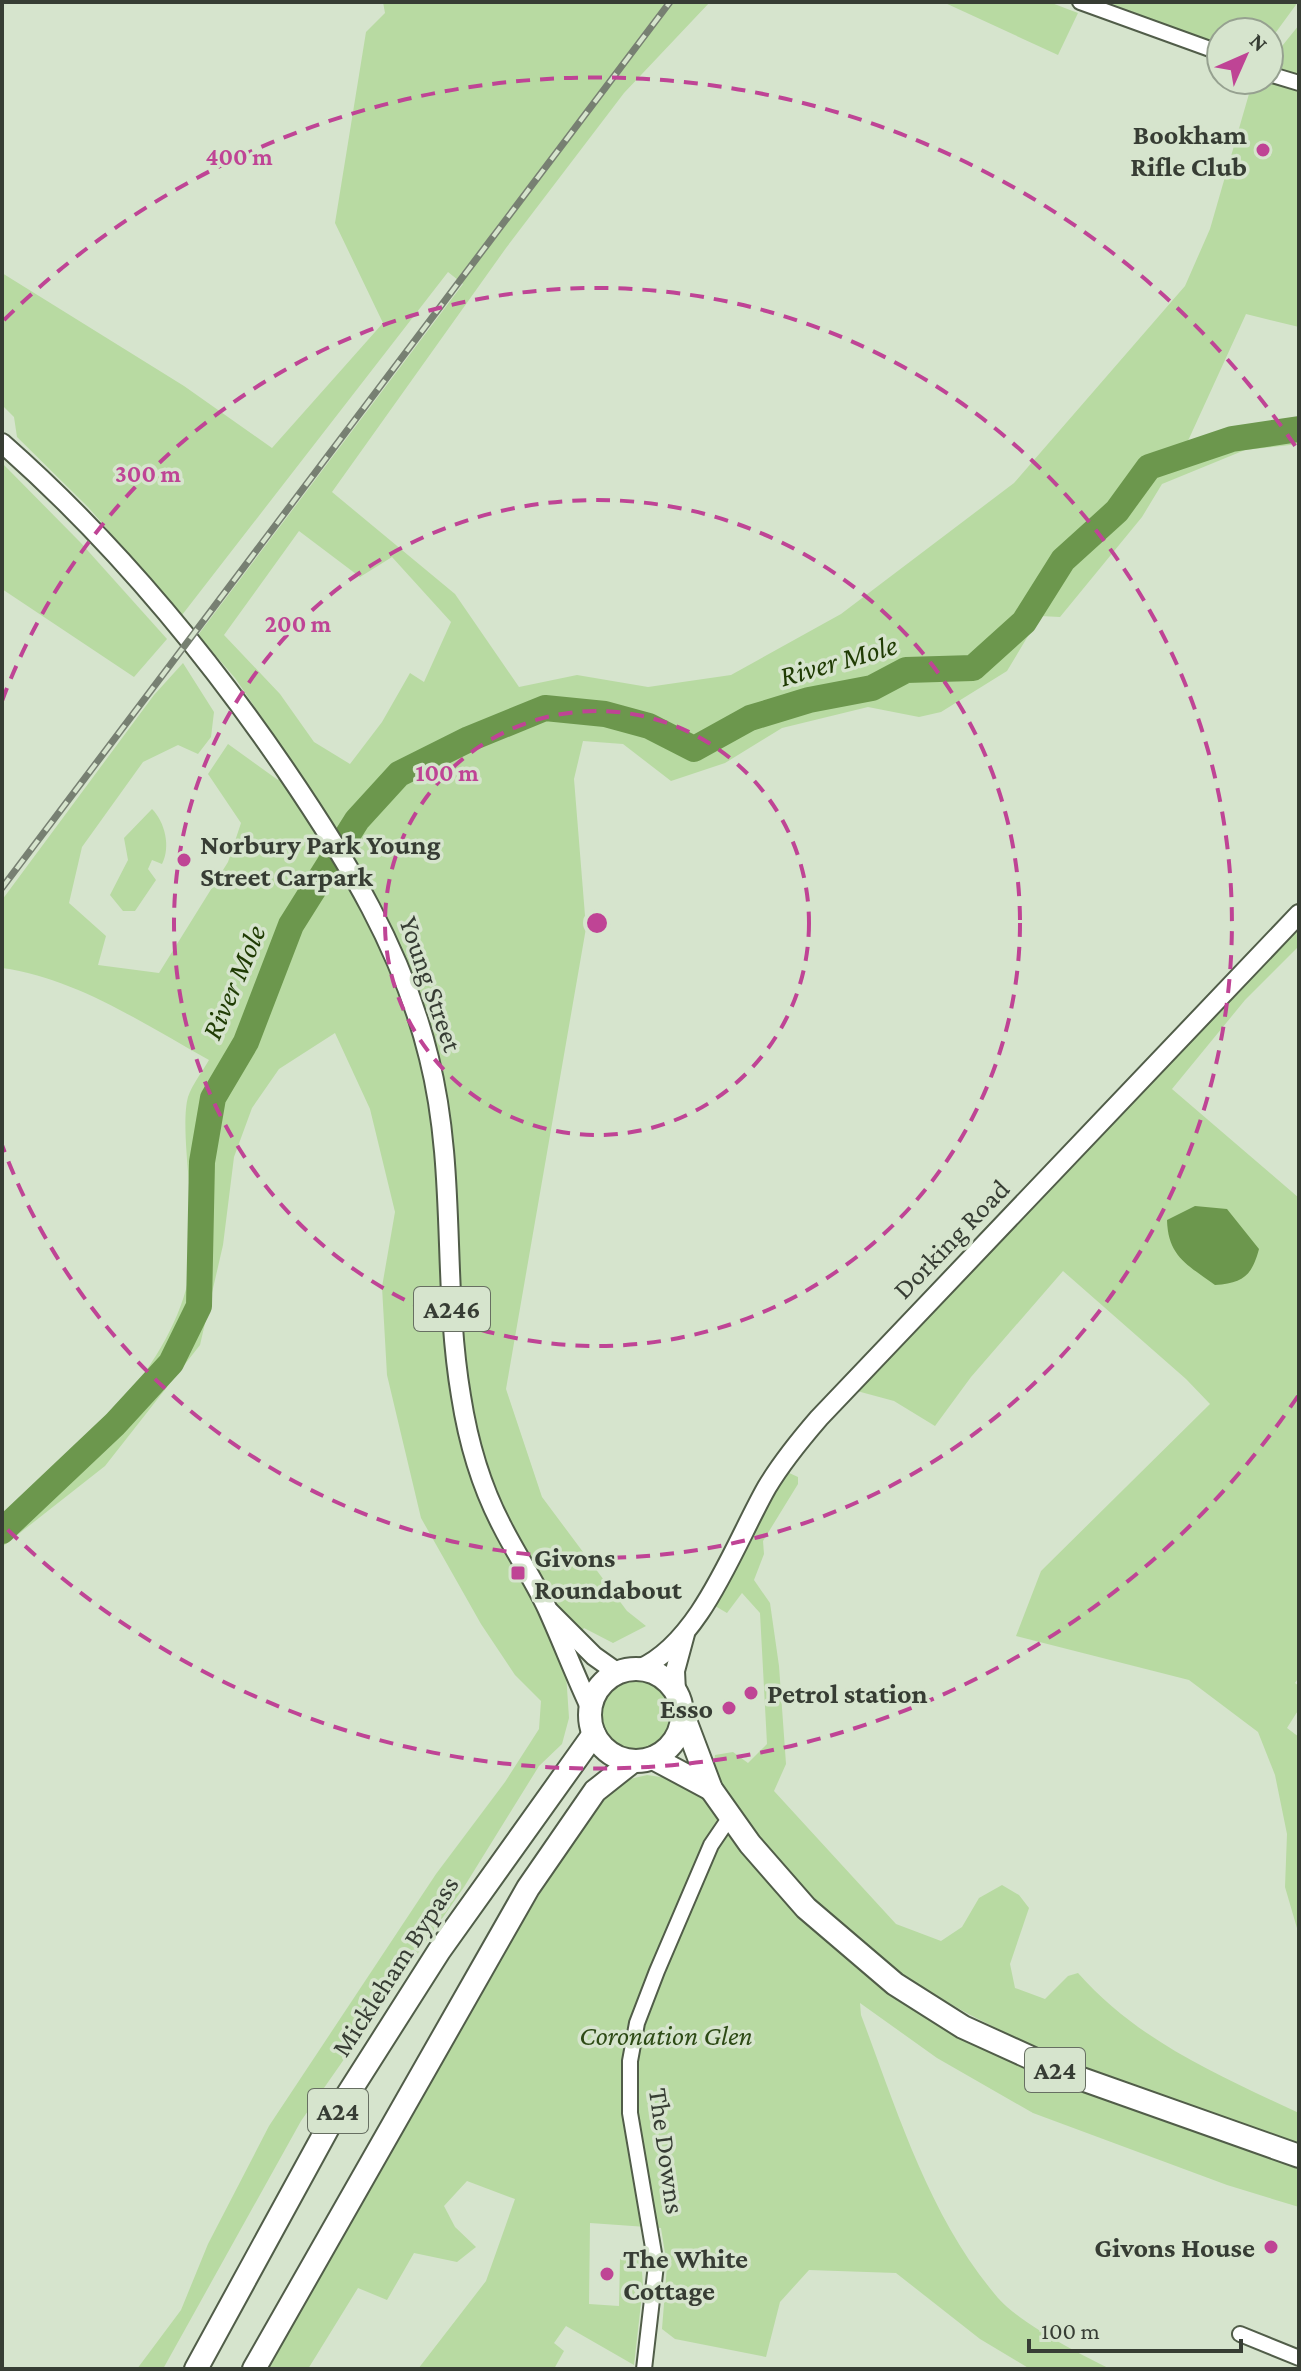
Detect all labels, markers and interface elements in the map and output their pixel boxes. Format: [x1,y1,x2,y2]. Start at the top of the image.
north arrow [1205,16,1285,96]
text: N [1245,28,1273,56]
place label: Bookham Rifle Club [1130,119,1247,182]
marker: Bookham Rifle Club [1254,141,1272,159]
text: 400 m [205,143,273,170]
text: 300 m [115,460,182,487]
text: 200 m [265,610,332,637]
water label: River Mole [775,627,901,693]
text: 100 m [415,759,479,786]
place label: Norbury Park Young Street Carpark [200,829,441,892]
marker: Norbury Park Young Street Carpark [175,851,193,869]
centre of rings [583,909,611,937]
street label: Young Street [393,912,469,1056]
water label: River Mole [194,920,272,1044]
street label: Dorking Road [887,1173,1016,1305]
road number: A246 [414,1287,490,1331]
place label: Givons Roundabout [534,1542,683,1605]
marker: Givons Roundabout [509,1564,527,1582]
place label: Petrol station [767,1678,928,1709]
marker: Petrol station [742,1684,760,1702]
place label: Esso [660,1693,713,1724]
marker: Esso [720,1699,738,1717]
street label: Mickleham Bypass [325,1870,465,2062]
park label: Coronation Glen [579,2020,753,2051]
road number: A24 [1025,2048,1085,2092]
street label: The Downs [643,2086,691,2216]
road number: A24 [308,2089,368,2133]
place label: Givons House [1094,2232,1255,2263]
marker: Givons House [1262,2238,1280,2256]
place label: The White Cottage [623,2243,748,2306]
marker: The White Cottage [598,2265,616,2283]
scale bar [1029,2303,1241,2353]
text: 100 m [1041,2317,1100,2344]

